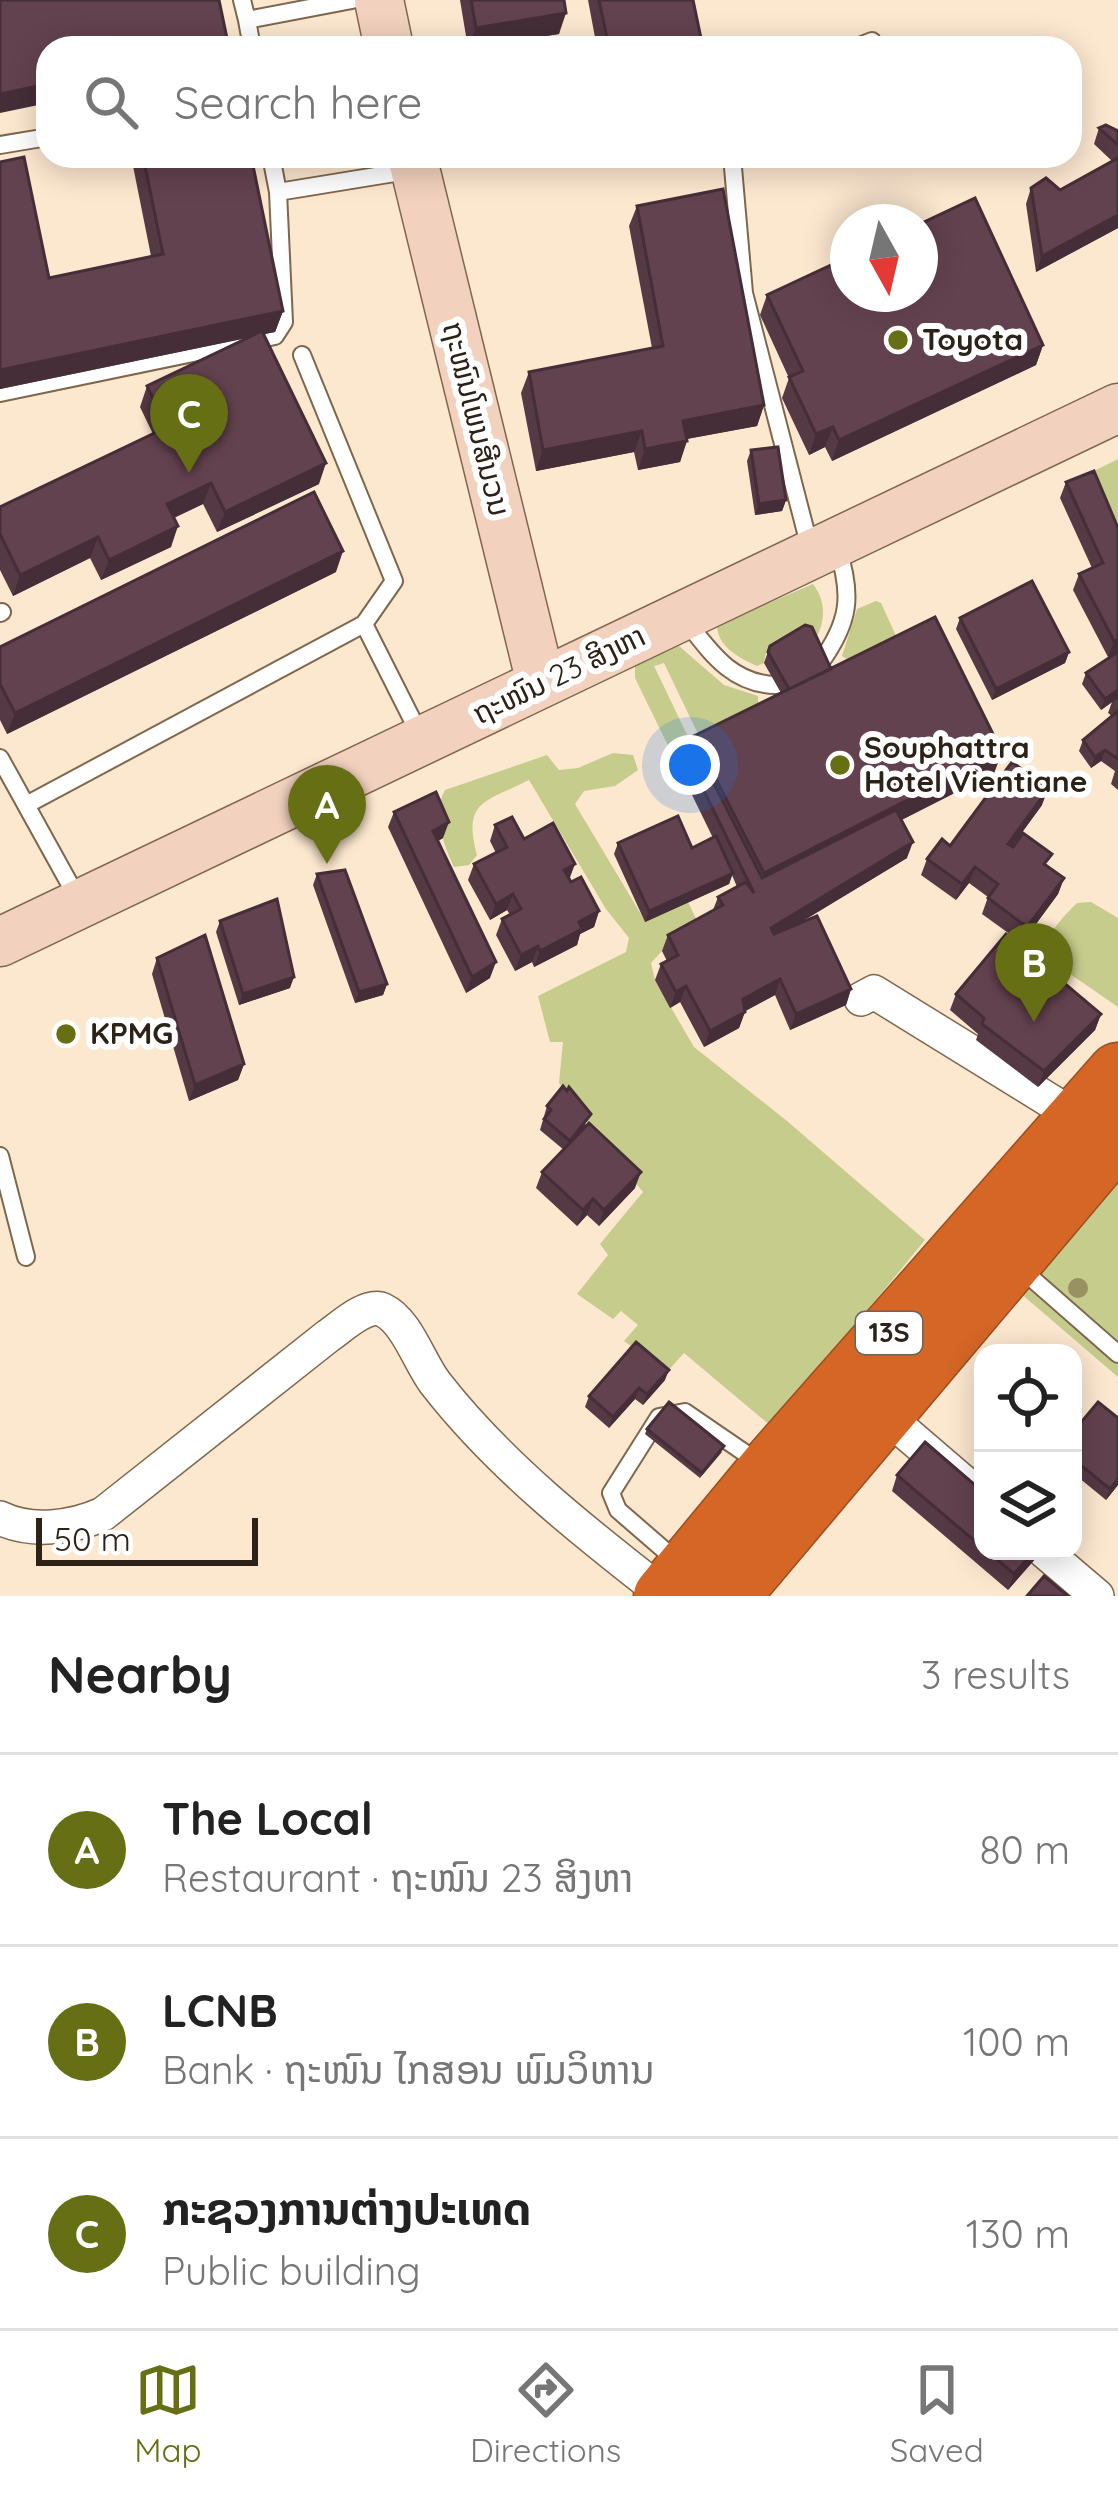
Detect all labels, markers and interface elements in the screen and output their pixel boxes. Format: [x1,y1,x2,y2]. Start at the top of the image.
search box [36,36,1082,168]
icon: search [78,69,144,135]
text: Search here [174,74,422,130]
north arrow [830,204,938,312]
street label: ຖະໜົນໂພນສີນວນ [434,317,520,520]
place label: Toyota [922,320,1023,358]
marker: Toyota [885,327,911,353]
pin: C [150,374,228,473]
street label: ຖະໜົນ 23 ສິງຫາ [466,616,651,732]
place label: Souphattra Hotel Vientiane [864,728,1087,800]
your location [660,735,720,795]
marker: Souphattra Hotel Vientiane [827,752,853,778]
pin: A [288,765,366,864]
pin: B [995,923,1073,1022]
place label: KPMG [90,1014,173,1052]
marker: KPMG [53,1021,79,1047]
road number: 13S [856,1312,922,1354]
map controls [974,1344,1082,1560]
button: locate [974,1344,1082,1452]
button: layers [974,1452,1082,1560]
scale bar [36,1512,258,1565]
text: 50 m [54,1518,131,1559]
text: Nearby [48,1642,232,1706]
text: 3 results [921,1650,1070,1699]
text: The Local [162,1790,373,1846]
text: A [75,1825,99,1874]
text: 80 m [980,1825,1070,1874]
text: Restaurant · ຖະໜົນ 23 ສິງຫາ [162,1853,634,1902]
text: LCNB [162,1982,278,2038]
text: B [74,2017,100,2066]
text: 100 m [963,2017,1070,2066]
text: Bank · ຖະໜົນ ໄກສອນ ພົມວິຫານ [162,2045,655,2094]
text: ກະຊວງການຕ່າງປະເທດ [162,2180,531,2236]
text: C [75,2209,99,2258]
text: 130 m [966,2209,1070,2258]
text: Public building [162,2246,421,2295]
tab: Map [134,2357,202,2470]
tab: Directions [470,2357,621,2470]
tab: Saved [890,2357,984,2470]

